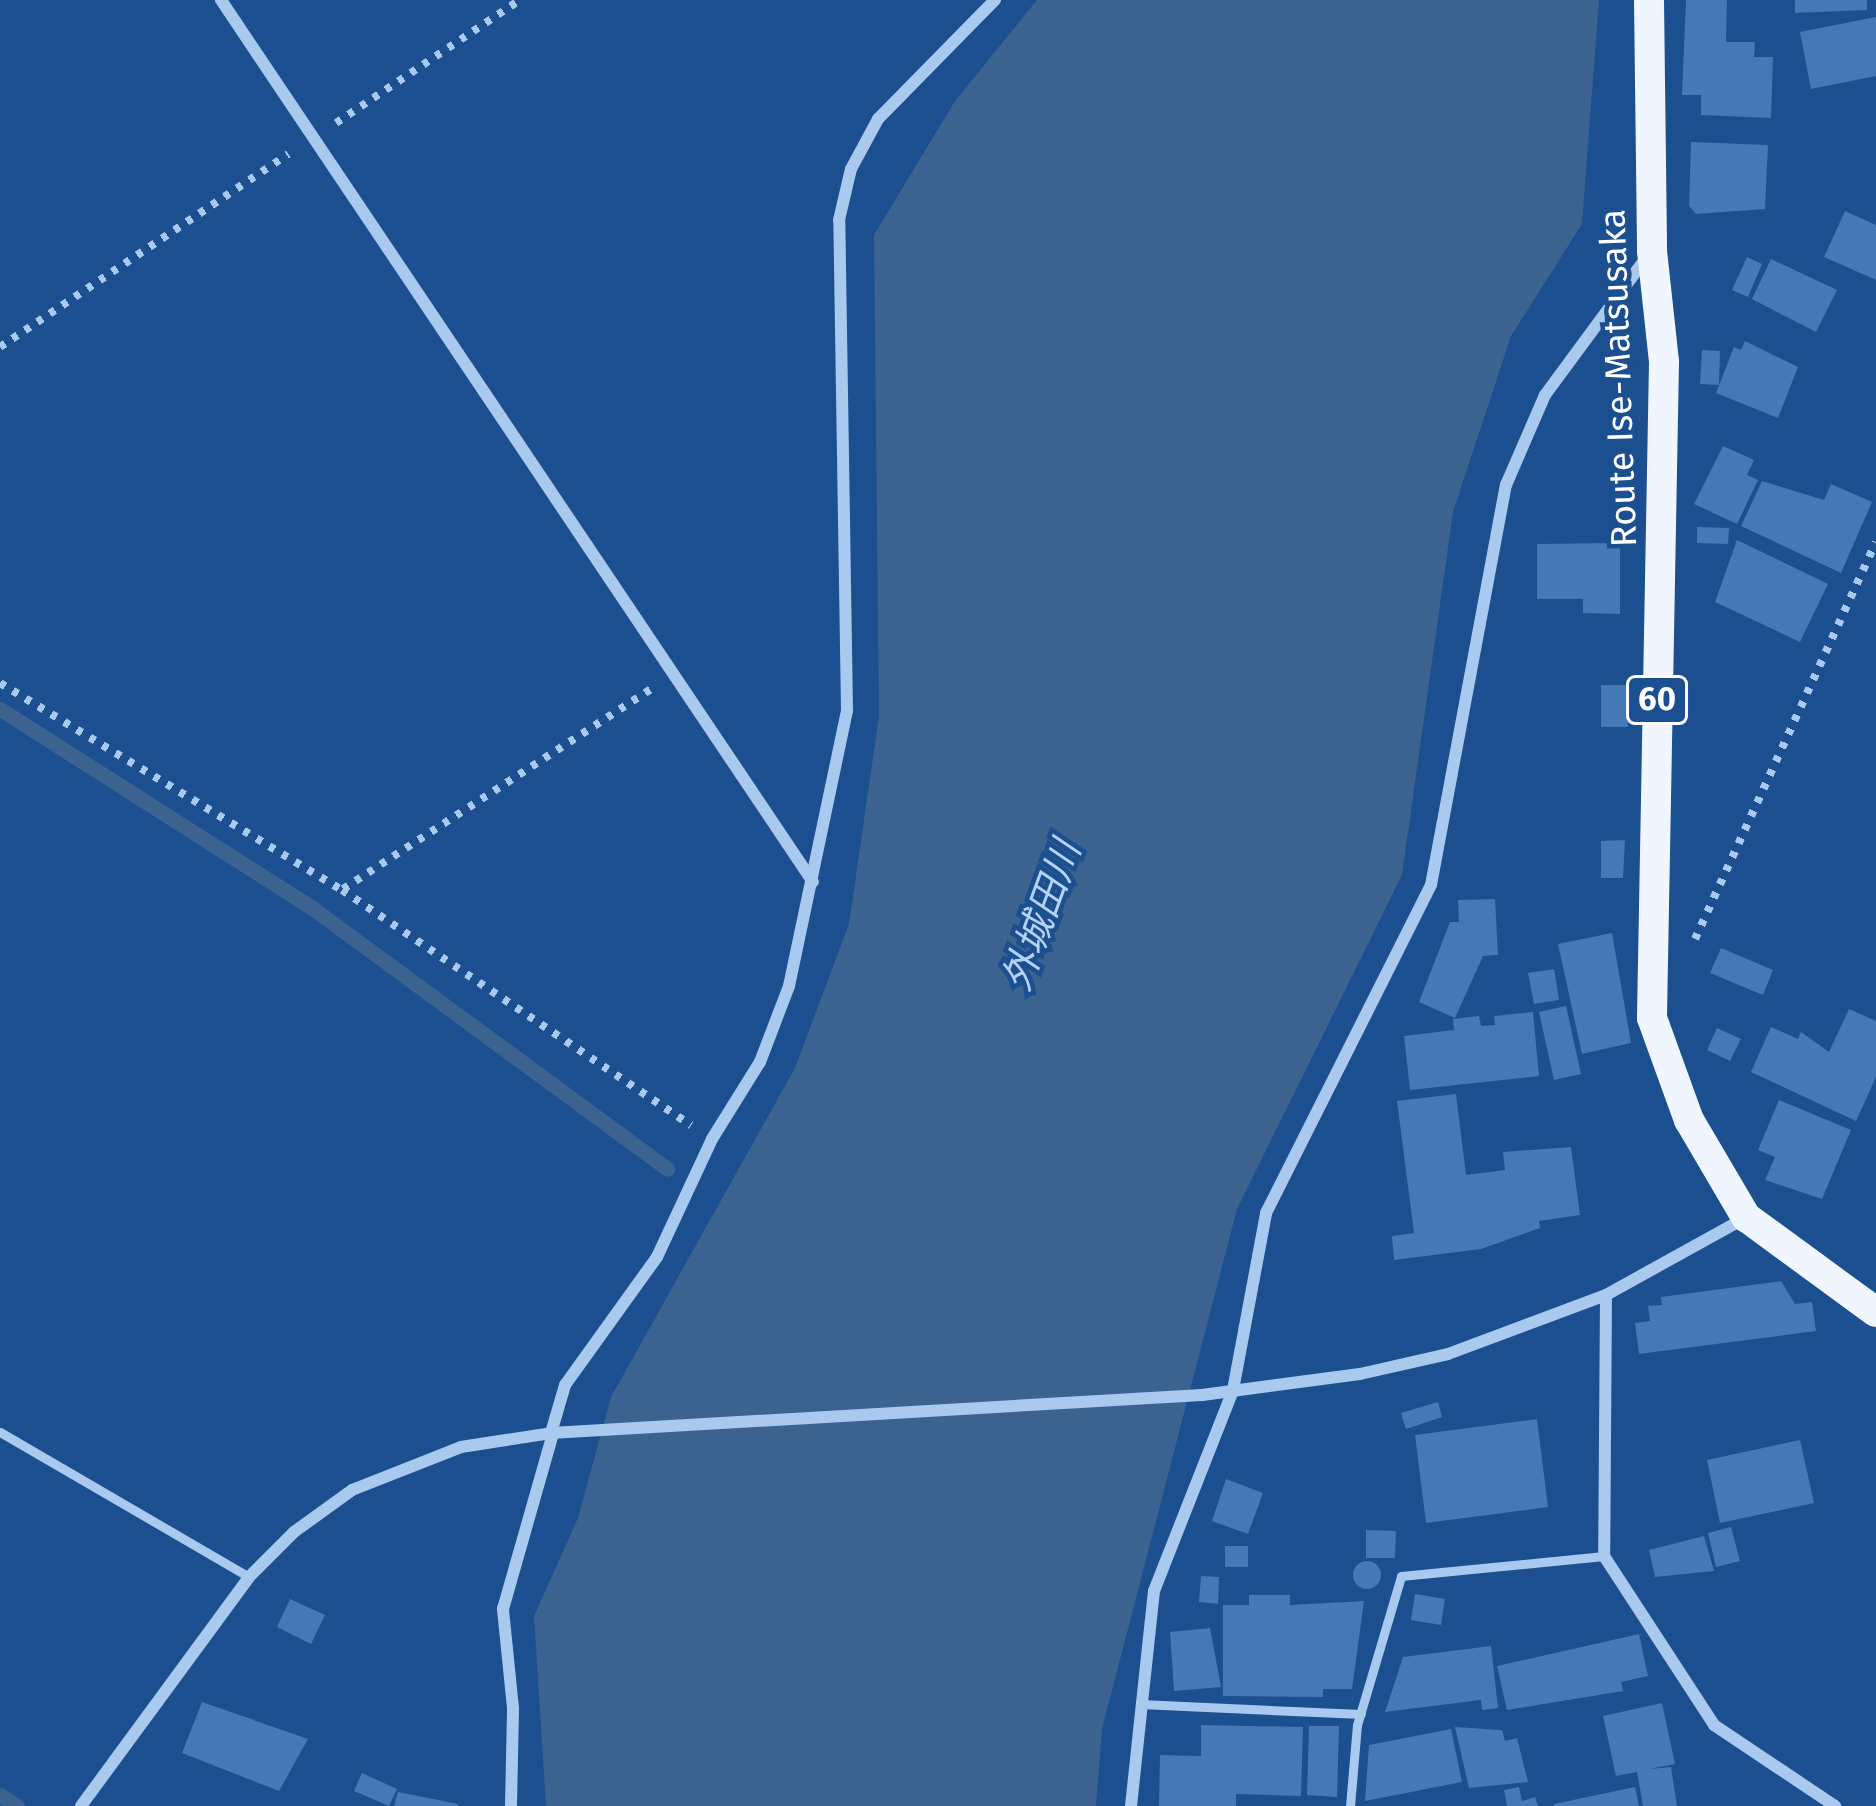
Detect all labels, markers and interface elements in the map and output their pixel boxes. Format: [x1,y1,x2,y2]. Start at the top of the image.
street label: Route Ise-Matsusaka [1592,208,1646,548]
road number: 60 [1624,673,1690,727]
water label: 外城田川 [993,835,1091,997]

